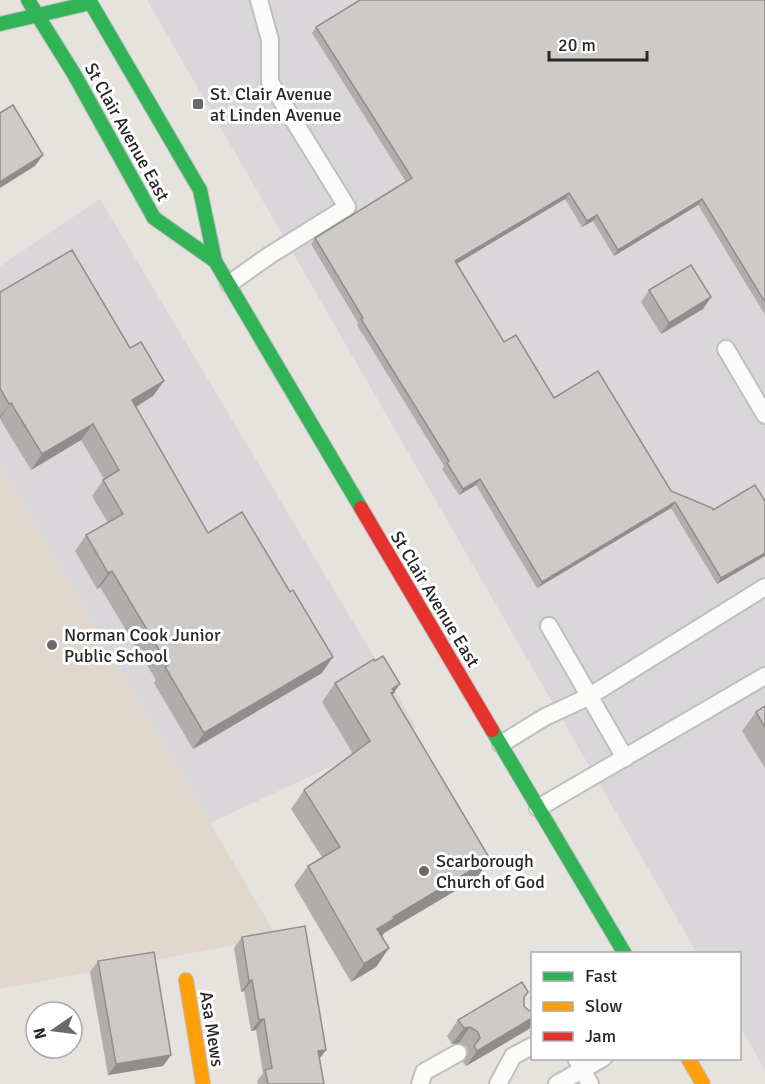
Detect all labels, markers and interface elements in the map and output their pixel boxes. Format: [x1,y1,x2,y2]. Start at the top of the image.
scale bar [549,24,646,62]
text: 20 m [558,34,596,56]
street label: St Clair Avenue East [80,59,174,205]
place label: St. Clair Avenue at Linden Avenue [210,83,342,126]
marker: St. Clair Avenue at Linden Avenue [191,97,205,111]
street label: St Clair Avenue East [386,527,484,671]
place label: Norman Cook Junior Public School [64,624,221,667]
marker: Norman Cook Junior Public School [45,638,59,652]
place label: Scarborough Church of God [436,850,545,893]
marker: Scarborough Church of God [417,864,431,878]
legend [531,952,741,1060]
text: Fast [585,965,617,987]
street label: Asa Mews [195,990,229,1068]
text: Slow [585,995,622,1017]
north arrow [24,1000,84,1060]
text: Jam [585,1025,616,1047]
text: N [29,1026,51,1041]

